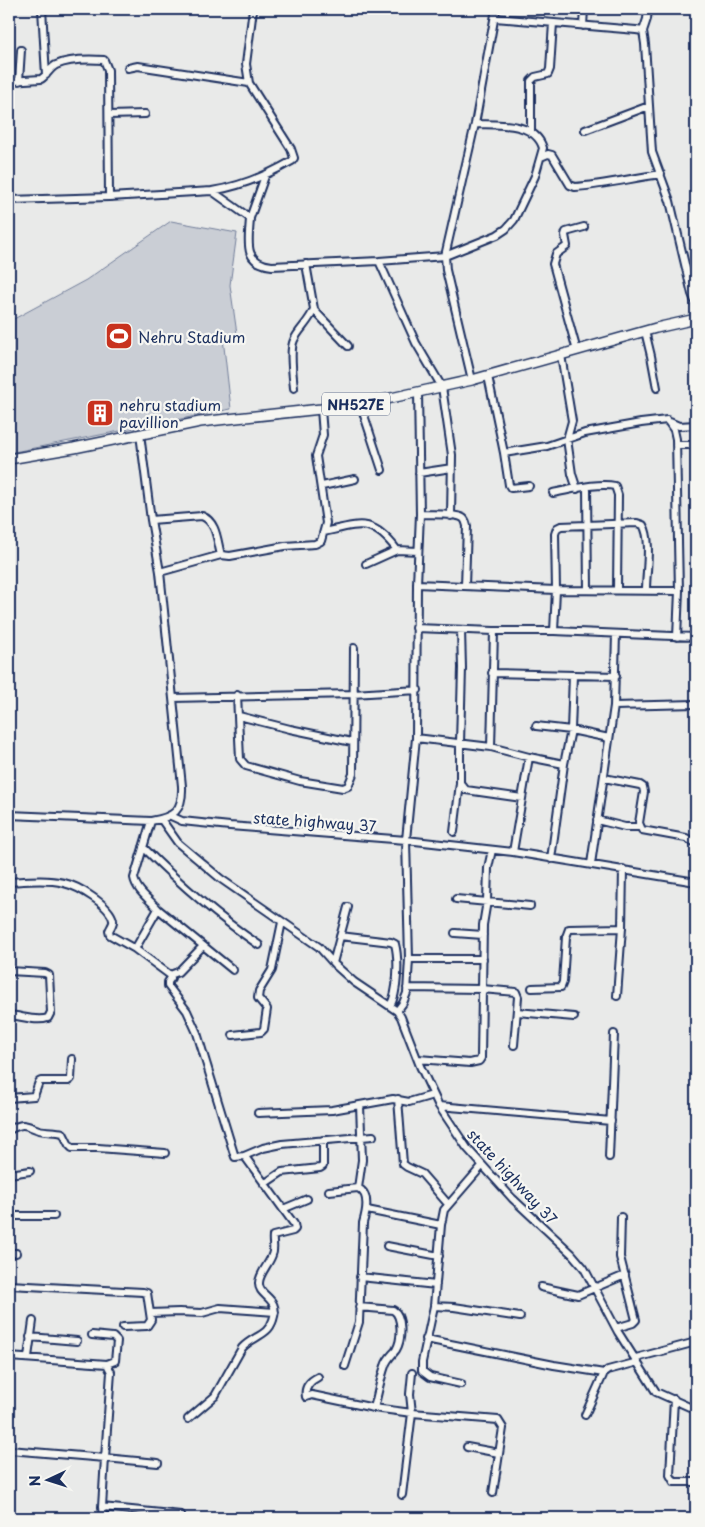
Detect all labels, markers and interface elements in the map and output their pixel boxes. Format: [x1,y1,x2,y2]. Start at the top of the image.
sports icon: Nehru Stadium [104,321,134,351]
place label: Nehru Stadium [138,325,246,348]
road number: NH527E [322,392,390,416]
place label: nehru stadium pavillion [119,393,221,433]
building icon: nehru stadium pavillion [85,398,115,428]
street label: state highway 37 [253,805,377,837]
street label: state highway 37 [463,1123,563,1229]
north arrow [22,1454,72,1504]
text: N [24,1475,45,1487]

